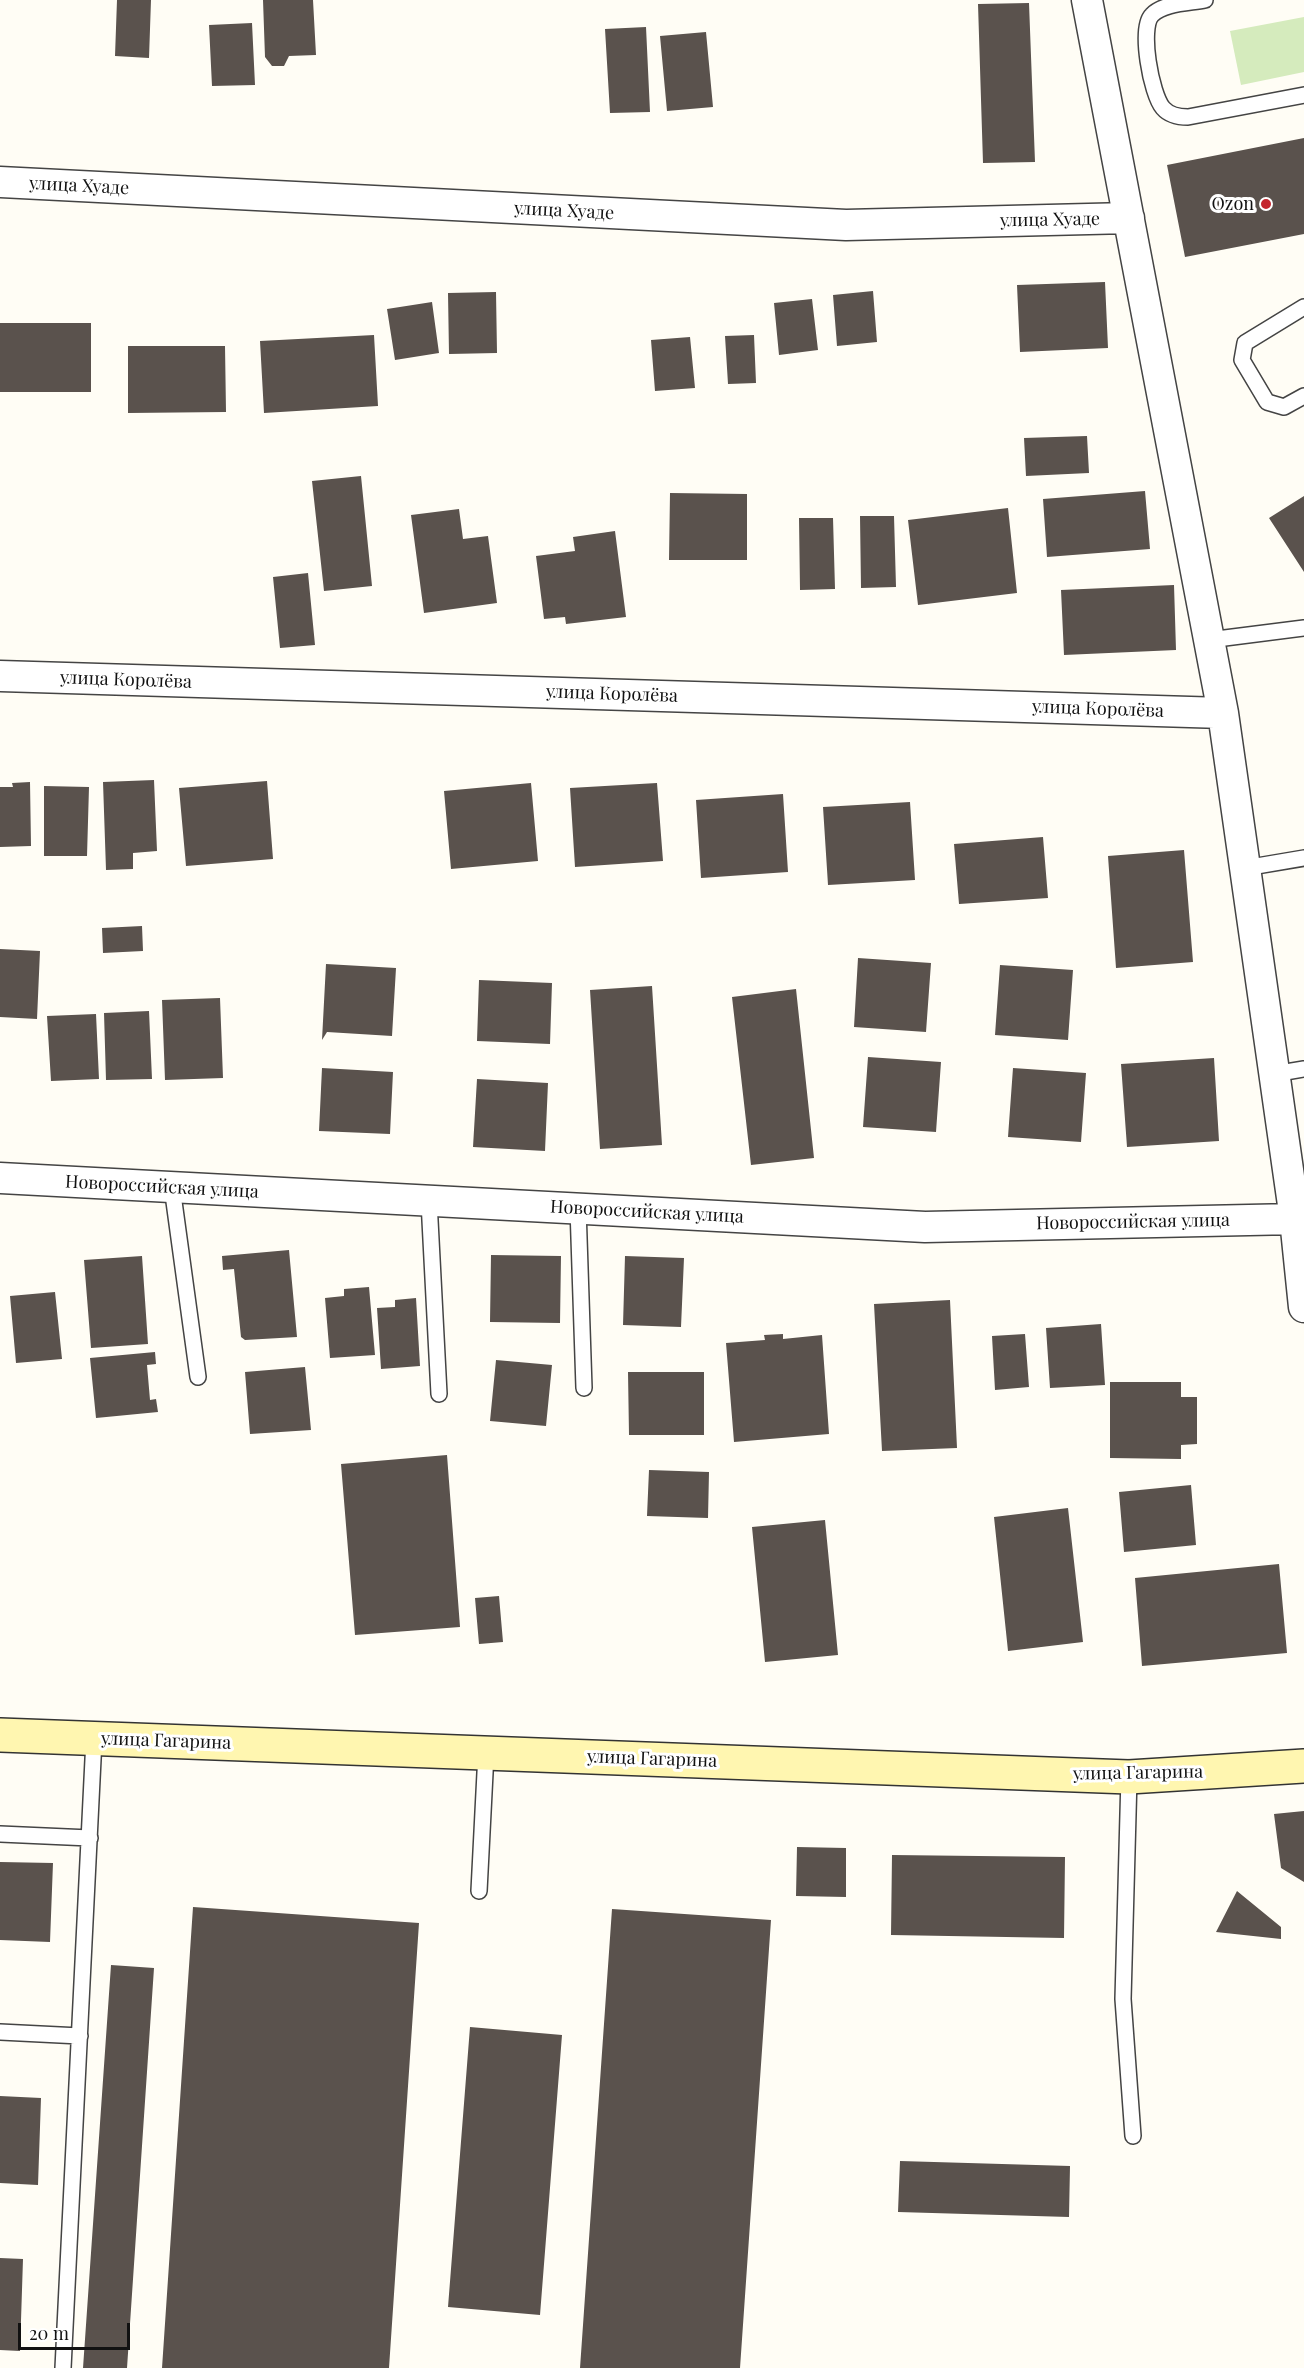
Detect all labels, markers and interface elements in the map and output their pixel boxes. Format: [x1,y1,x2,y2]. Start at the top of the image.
street label: улица Хуаде [28,173,130,199]
place label: Ozon [1211,193,1254,215]
marker: Ozon [1259,197,1273,211]
street label: улица Хуаде [513,198,615,224]
street label: улица Хуаде [1000,208,1100,232]
street label: улица Королёва [60,667,192,693]
street label: улица Королёва [546,681,678,707]
street label: улица Королёва [1032,696,1164,722]
street label: Новороссийская улица [65,1171,259,1203]
street label: Новороссийская улица [550,1196,744,1228]
street label: Новороссийская улица [1036,1210,1230,1234]
street label: улица Гагарина [101,1728,231,1754]
street label: улица Гагарина [587,1746,717,1772]
street label: улица Гагарина [1073,1761,1203,1785]
scale bar [21,2311,134,2349]
text: 20 m [29,2321,69,2345]

